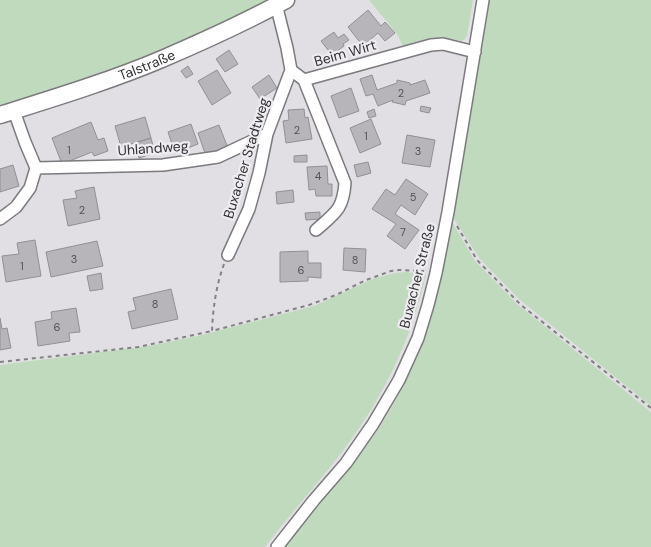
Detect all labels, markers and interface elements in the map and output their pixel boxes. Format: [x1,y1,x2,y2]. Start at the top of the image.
street label: Beim Wirt [312,36,378,70]
street label: Talstraße [116,45,178,84]
house number: 2 [398,86,404,100]
street label: Buxacher Stadtweg [219,95,273,221]
house number: 2 [294,123,300,137]
house number: 1 [364,129,368,143]
street label: Uhlandweg [117,137,189,159]
house number: 1 [67,143,71,157]
house number: 3 [415,144,421,158]
house number: 4 [315,169,322,183]
house number: 5 [410,190,417,204]
house number: 2 [79,203,85,217]
street label: Buxacher Straße [395,222,439,330]
house number: 7 [400,225,406,239]
house number: 3 [71,252,77,266]
house number: 8 [352,253,358,267]
house number: 1 [20,259,24,273]
house number: 6 [298,263,305,277]
house number: 8 [152,297,158,311]
house number: 6 [54,320,61,334]

